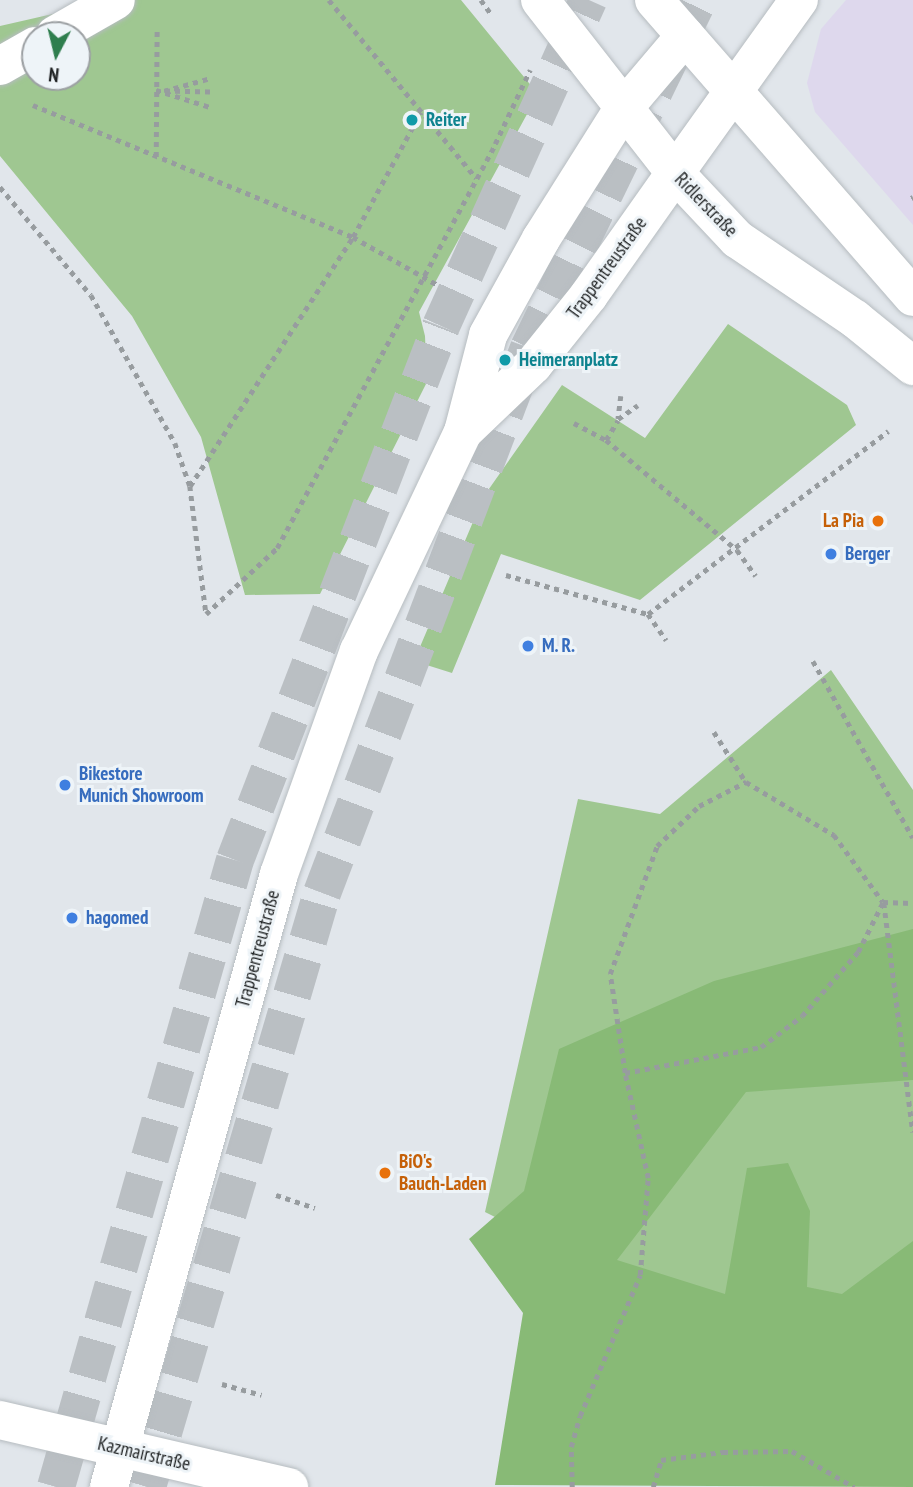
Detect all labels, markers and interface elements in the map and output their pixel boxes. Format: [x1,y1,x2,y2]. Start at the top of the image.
north arrow [21,21,91,91]
text: N [47,62,60,87]
place label: Reiter [426,109,466,131]
marker: Reiter [404,112,420,128]
street label: Ridlerstraße [670,168,742,242]
street label: Trappentreustraße [562,213,652,323]
place label: Heimeranplatz [519,349,618,371]
marker: Heimeranplatz [497,352,513,368]
place label: La Pia [823,510,864,532]
marker: La Pia [870,513,886,529]
place label: Berger [845,543,890,565]
marker: Berger [823,546,839,562]
place label: M. R. [542,635,576,657]
marker: M. R. [520,638,536,654]
place label: Bikestore Munich Showroom [79,763,204,807]
marker: Bikestore Munich Showroom [57,777,73,793]
street label: Trappentreustraße [231,888,285,1010]
place label: hagomed [86,907,148,929]
marker: hagomed [64,910,80,926]
place label: BiO's Bauch-Laden [399,1151,486,1195]
marker: BiO's Bauch-Laden [377,1165,393,1181]
street label: Kazmairstraße [96,1432,192,1476]

